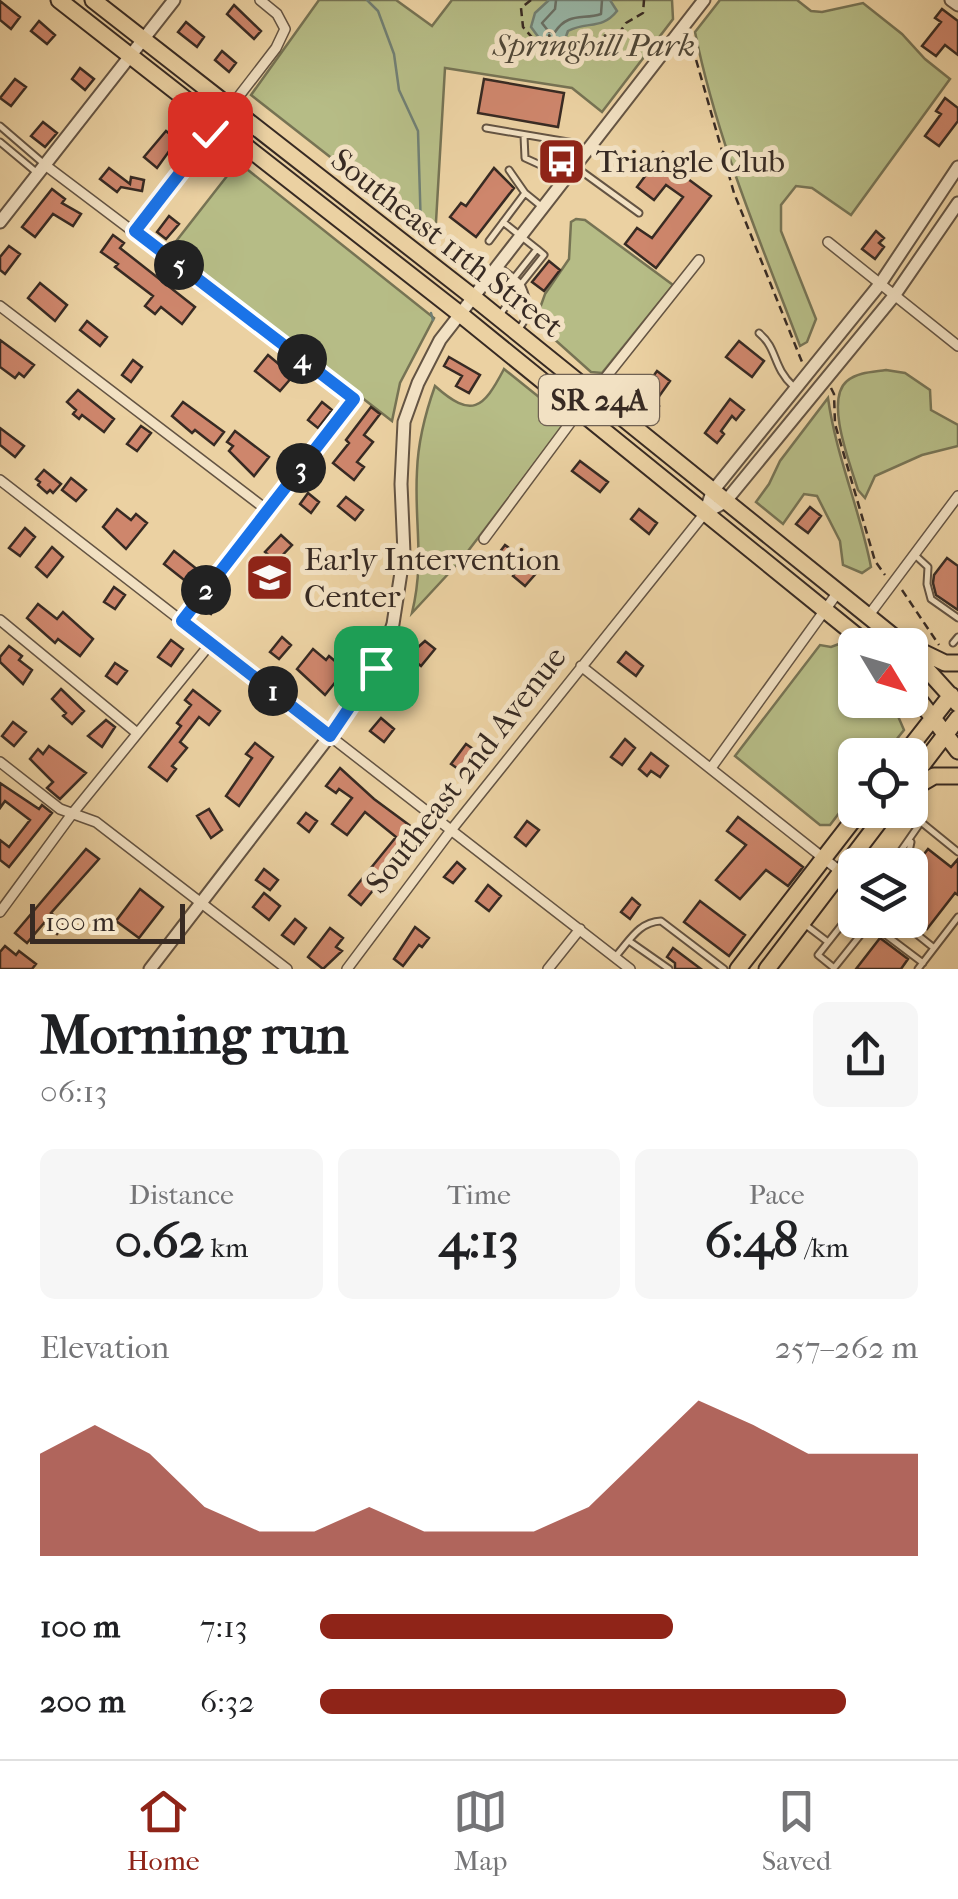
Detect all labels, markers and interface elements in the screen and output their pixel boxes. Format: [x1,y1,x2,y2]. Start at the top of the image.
park label: Springhill Park [492,27,695,64]
pin [168,92,253,177]
icon: check [183,107,238,162]
bus stop icon: Triangle Club [535,135,587,187]
street label: Southeast 11th Street [324,141,571,345]
place label: Triangle Club [596,143,785,180]
pin: 5 [154,240,204,290]
text: 5 [173,248,185,281]
pin: 4 [277,334,327,384]
text: 4 [294,342,310,375]
road number: SR 24A [539,375,659,425]
pin: 3 [276,443,326,493]
text: 3 [295,451,307,484]
place label: Early Intervention Center [304,541,561,615]
school or university icon: Early Intervention Center [243,551,295,603]
pin: 2 [181,565,231,615]
text: 2 [199,573,213,606]
pin [334,626,419,711]
north arrow [838,628,928,718]
map controls [838,628,928,938]
street label: Southeast 2nd Avenue [358,639,574,901]
icon: arrive [349,641,404,696]
pin: 1 [248,666,298,716]
text: 1 [268,674,278,707]
button: locate [838,738,928,828]
button: layers [838,848,928,938]
scale bar [30,899,185,944]
text: 100 m [45,905,115,938]
button: share [813,1002,918,1107]
text: Morning run [40,1003,348,1067]
text: 06:13 [40,1073,107,1110]
text: Distance [129,1178,234,1211]
text: Time [447,1178,511,1211]
text: Pace [749,1178,805,1211]
text: 0.62 [114,1211,204,1270]
text: 4:13 [439,1211,519,1270]
text: 6:48 [704,1211,798,1270]
text: km [204,1231,248,1264]
text: /km [798,1231,849,1264]
text: Elevation [40,1329,169,1366]
text: 257–262 m [775,1329,918,1366]
text: 100 m [40,1608,120,1645]
text: 7:13 [200,1608,248,1645]
text: 200 m [40,1683,125,1720]
text: 6:32 [200,1683,255,1720]
tab: Home [127,1784,200,1877]
tab: Map [453,1784,508,1877]
tab: Saved [762,1784,831,1877]

